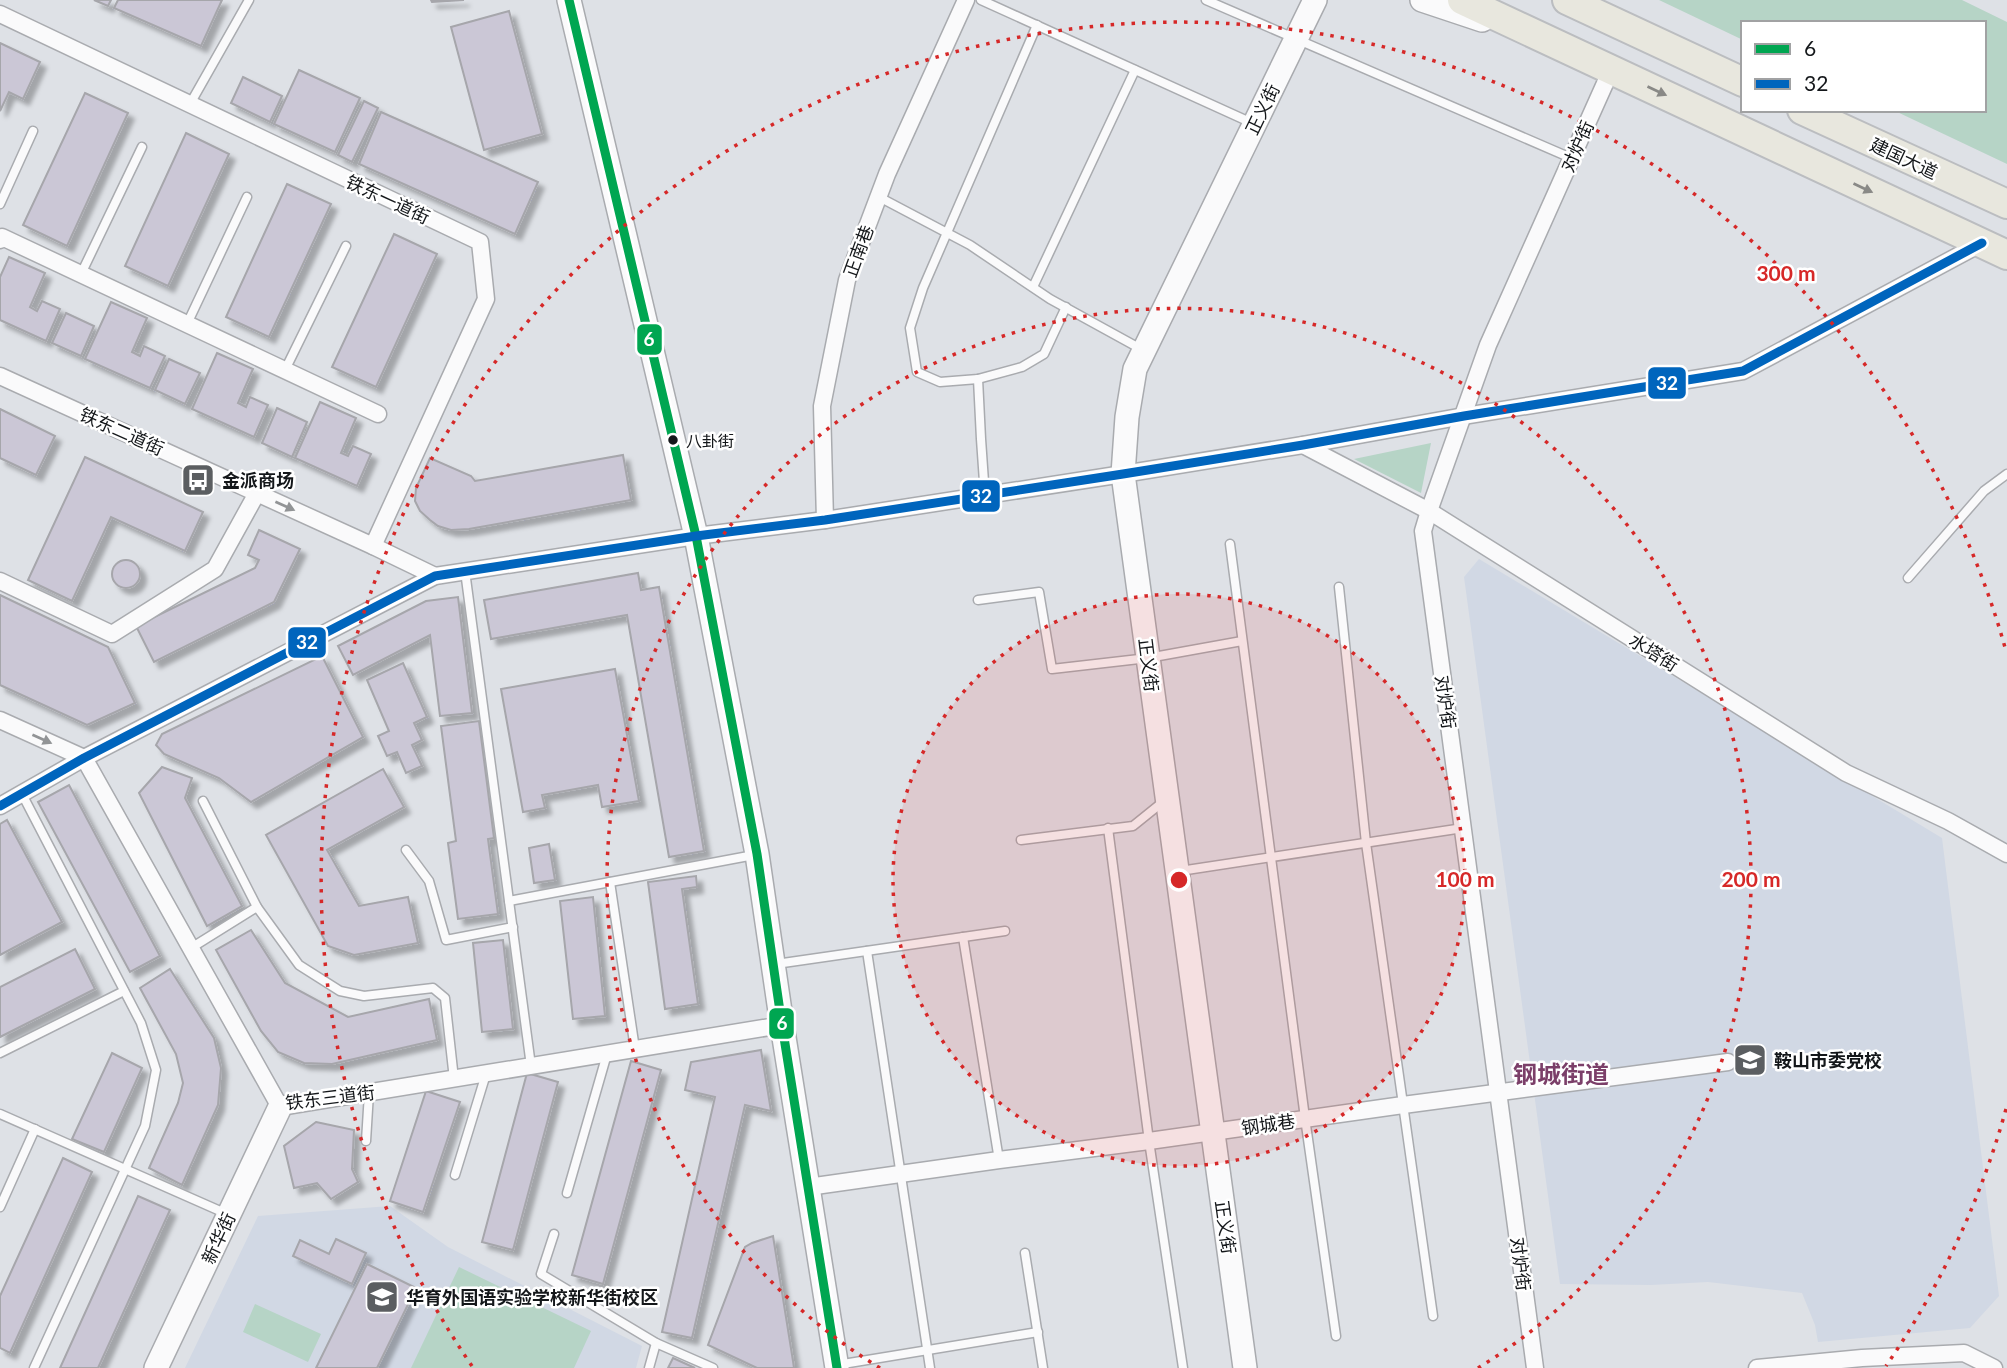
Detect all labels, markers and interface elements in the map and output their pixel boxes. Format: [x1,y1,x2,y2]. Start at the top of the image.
legend [1741,21,1986,112]
text: 6 [1804,35,1816,60]
text: 32 [1804,70,1828,95]
street label: 正义街 [1240,80,1284,138]
one-way arrow [1647,86,1667,97]
street label: 对炉街 [1556,117,1598,175]
street label: 建国大道 [1867,133,1941,183]
street label: 铁东一道街 [343,170,433,228]
one-way arrow [1853,182,1873,194]
street label: 正南巷 [838,222,878,280]
text: 300 m [1756,260,1816,285]
line badge: 6 [636,323,663,356]
text: 6 [643,327,655,350]
line badge: 32 [1647,366,1687,400]
text: 32 [1656,371,1678,394]
street label: 铁东二道街 [76,403,168,459]
place label: 八卦街 [686,431,734,450]
marker: 八卦街 [666,433,680,447]
bus stop icon: 金派商场 [179,461,217,499]
place label: 金派商场 [222,469,294,491]
line badge: 32 [961,479,1001,513]
text: 32 [970,484,992,507]
one-way arrow [275,500,295,512]
line badge: 32 [287,626,327,659]
street label: 水塔街 [1625,628,1683,676]
text: 32 [296,630,318,653]
street label: 正义街 [1135,637,1163,693]
street label: 对炉街 [1431,674,1461,730]
one-way arrow [32,733,52,745]
text: 100 m [1435,866,1495,891]
text: 200 m [1721,866,1781,891]
centre of rings [1167,868,1191,892]
line badge: 6 [768,1007,795,1040]
text: 6 [776,1011,788,1034]
school or university icon: 鞍山市委党校 [1731,1041,1769,1079]
place label: 鞍山市委党校 [1774,1049,1882,1071]
district label: 钢城街道 [1513,1059,1609,1088]
street label: 铁东三道街 [284,1081,376,1113]
street label: 钢城巷 [1240,1109,1296,1139]
street label: 正义街 [1211,1199,1241,1255]
street label: 新华街 [197,1209,239,1267]
street label: 对炉街 [1507,1236,1535,1292]
school or university icon: 华育外国语实验学校新华街校区 [363,1278,401,1316]
place label: 华育外国语实验学校新华街校区 [406,1286,658,1308]

